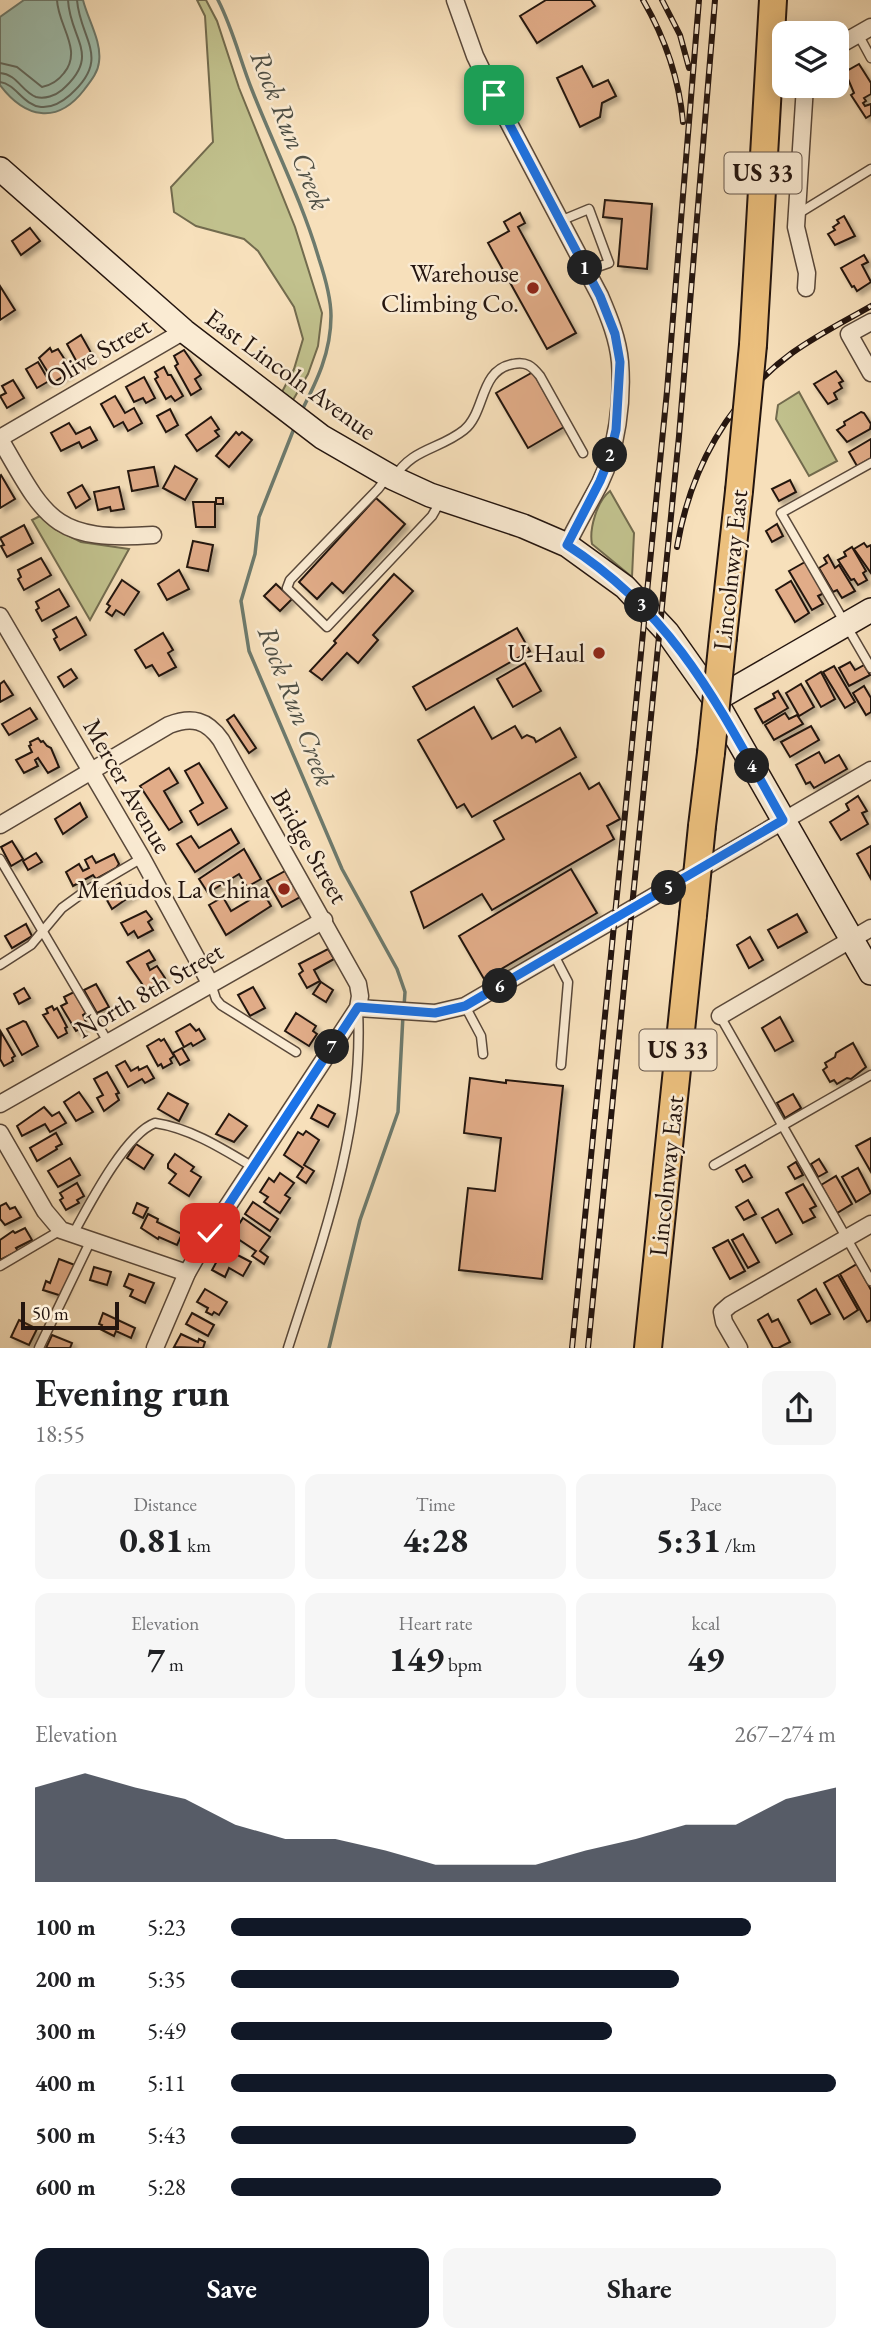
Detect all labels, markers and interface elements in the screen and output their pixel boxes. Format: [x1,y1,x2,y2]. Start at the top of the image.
map controls [772,21,849,98]
button: layers [772,21,849,98]
water label: Rock Run Creek [243,45,339,215]
pin [464,65,524,125]
icon: arrive [475,76,513,114]
road number: US 33 [724,153,802,194]
pin: 1 [568,250,602,286]
text: 1 [579,255,590,280]
place label: Warehouse Climbing Co. [381,256,519,320]
marker: Warehouse Climbing Co. [525,280,541,296]
street label: East Lincoln Avenue [199,300,383,448]
street label: Olive Street [39,308,157,396]
pin: 2 [592,438,628,472]
text: 2 [604,442,615,467]
street label: Lincolnway East [705,488,755,652]
pin: 3 [624,588,660,622]
text: 3 [636,592,647,617]
water label: Rock Run Creek [250,621,344,792]
place label: U-Haul [507,636,585,670]
marker: U-Haul [591,645,607,661]
street label: Mercer Avenue [76,712,180,860]
pin: 4 [734,748,770,784]
text: 4 [746,753,757,778]
street label: Bridge Street [263,782,357,910]
pin: 5 [652,870,686,906]
place label: Menudos La China [77,872,271,906]
text: 5 [663,875,674,900]
marker: Menudos La China [276,881,292,897]
street label: North 8th Street [69,934,229,1046]
pin: 6 [482,968,518,1004]
text: 6 [494,973,505,998]
pin: 7 [314,1030,350,1064]
road number: US 33 [640,1030,716,1070]
text: 7 [326,1034,337,1059]
street label: Lincolnway East [641,1094,691,1258]
pin [180,1203,240,1263]
icon: check [191,1214,229,1252]
scale bar [21,1299,119,1331]
text: 50 m [32,1301,69,1326]
text: Evening run [35,1368,230,1417]
button: share [762,1371,836,1445]
text: 18:55 [35,1419,85,1449]
text: Distance [133,1492,197,1517]
text: Time [416,1492,455,1517]
text: Pace [690,1492,722,1517]
text: 0.81 [119,1517,184,1562]
text: 4:28 [403,1517,468,1562]
text: 5:31 [656,1517,721,1562]
text: km [184,1533,211,1558]
text: /km [721,1533,756,1558]
text: Elevation [131,1611,199,1636]
text: Heart rate [399,1611,472,1636]
text: kcal [692,1611,720,1636]
text: 7 [147,1636,165,1681]
text: 149 [389,1636,444,1681]
text: 49 [687,1636,724,1681]
text: m [165,1652,184,1677]
text: bpm [444,1652,482,1677]
text: Elevation [35,1719,118,1749]
text: 267–274 m [735,1719,836,1749]
text: 100 m [35,1912,96,1942]
text: 5:23 [147,1912,186,1942]
text: 200 m [35,1964,96,1994]
text: 5:35 [147,1964,186,1994]
text: 300 m [35,2016,96,2046]
text: 5:49 [147,2016,186,2046]
text: 400 m [35,2068,96,2098]
text: 5:11 [147,2068,186,2098]
text: 500 m [35,2120,96,2150]
text: 5:43 [147,2120,186,2150]
text: 600 m [35,2172,96,2202]
text: 5:28 [147,2172,186,2202]
button: Save [35,2248,429,2328]
button: Share [443,2248,836,2328]

